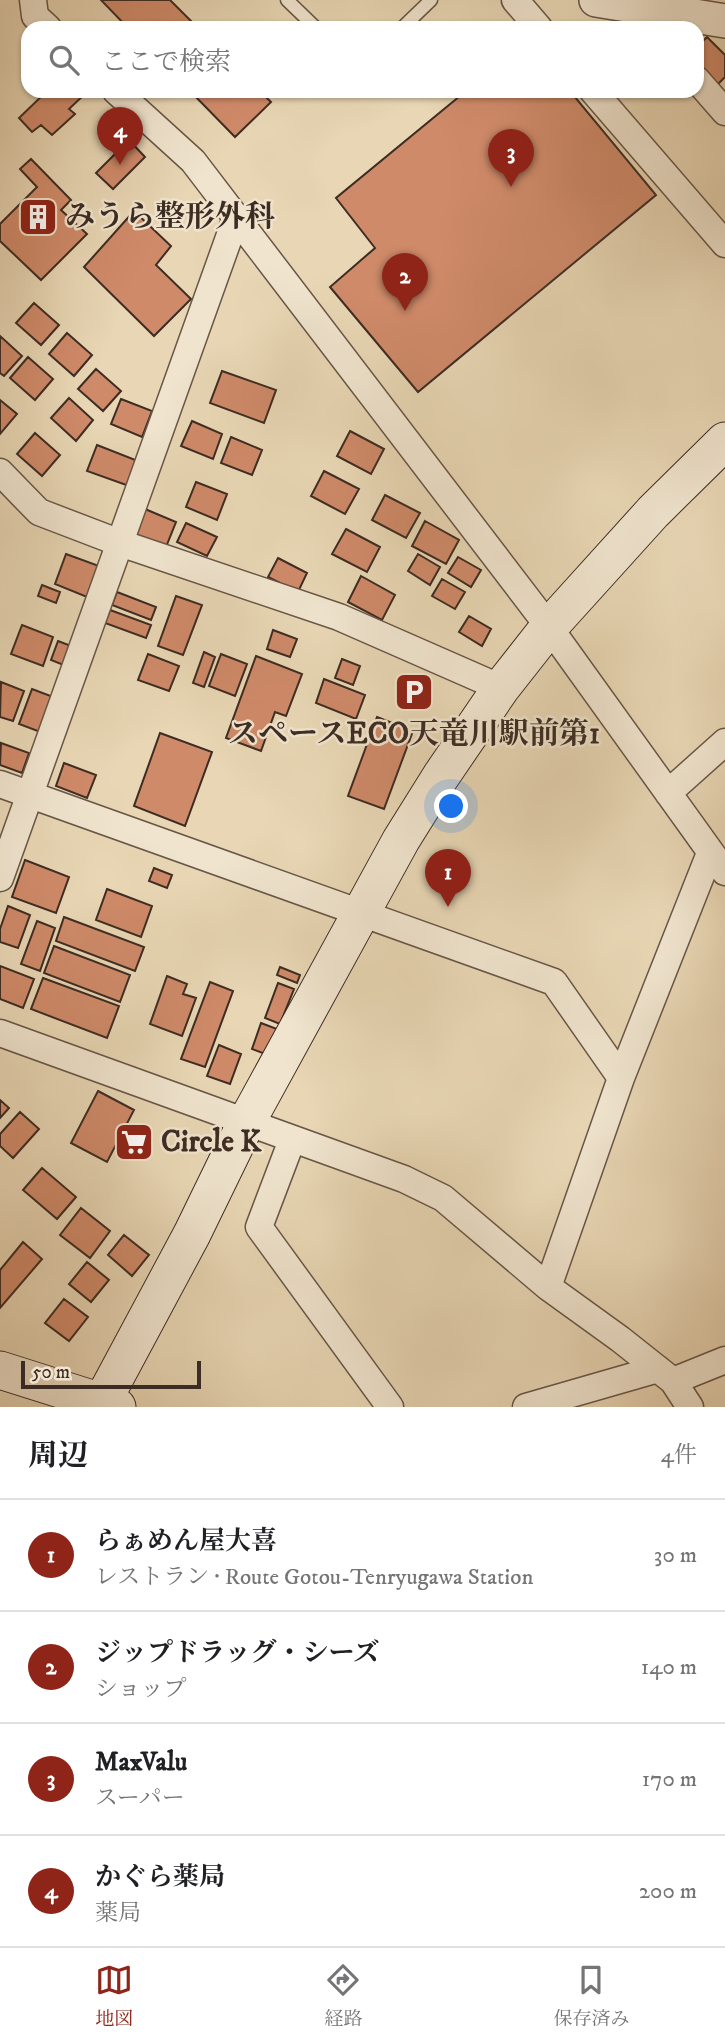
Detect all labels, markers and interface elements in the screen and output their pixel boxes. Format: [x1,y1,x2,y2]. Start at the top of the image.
search box [21,21,704,98]
icon: search [45,41,83,79]
text: ここで検索 [101,46,231,79]
pin: 4 [97,107,143,165]
pin: 3 [488,129,534,187]
building icon: みうら整形外科 [17,196,59,238]
place label: みうら整形外科 [65,199,275,236]
pin: 2 [382,253,428,311]
parking icon: スペースECO天竜川駅前第1 [393,671,435,713]
place label: スペースECO天竜川駅前第1 [228,716,600,753]
your location [434,789,468,823]
pin: 1 [425,849,471,907]
supermarket icon: Circle K [113,1121,155,1163]
place label: Circle K [161,1124,262,1161]
scale bar [21,1358,201,1390]
text: 50 m [32,1361,70,1384]
text: 周辺 [28,1438,88,1475]
text: 4件 [661,1441,697,1470]
text: らぁめん屋大喜 [95,1525,277,1558]
text: 1 [47,1541,55,1570]
text: 30 m [654,1541,697,1570]
text: レストラン · Route Gotou-Tenryugawa Station [95,1563,533,1592]
text: ジップドラッグ・シーズ [95,1637,379,1670]
text: 2 [45,1653,57,1682]
text: 140 m [641,1653,697,1682]
text: ショップ [95,1675,187,1704]
text: MaxValu [95,1746,187,1779]
text: 3 [47,1765,55,1794]
text: 170 m [642,1765,697,1794]
text: スーパー [95,1784,185,1813]
text: かぐら薬局 [95,1861,225,1894]
text: 4 [44,1877,58,1906]
text: 200 m [639,1877,697,1906]
text: 薬局 [95,1899,141,1928]
tab: 地図 [95,1961,134,2031]
tab: 経路 [324,1961,363,2031]
tab: 保存済み [553,1961,630,2031]

